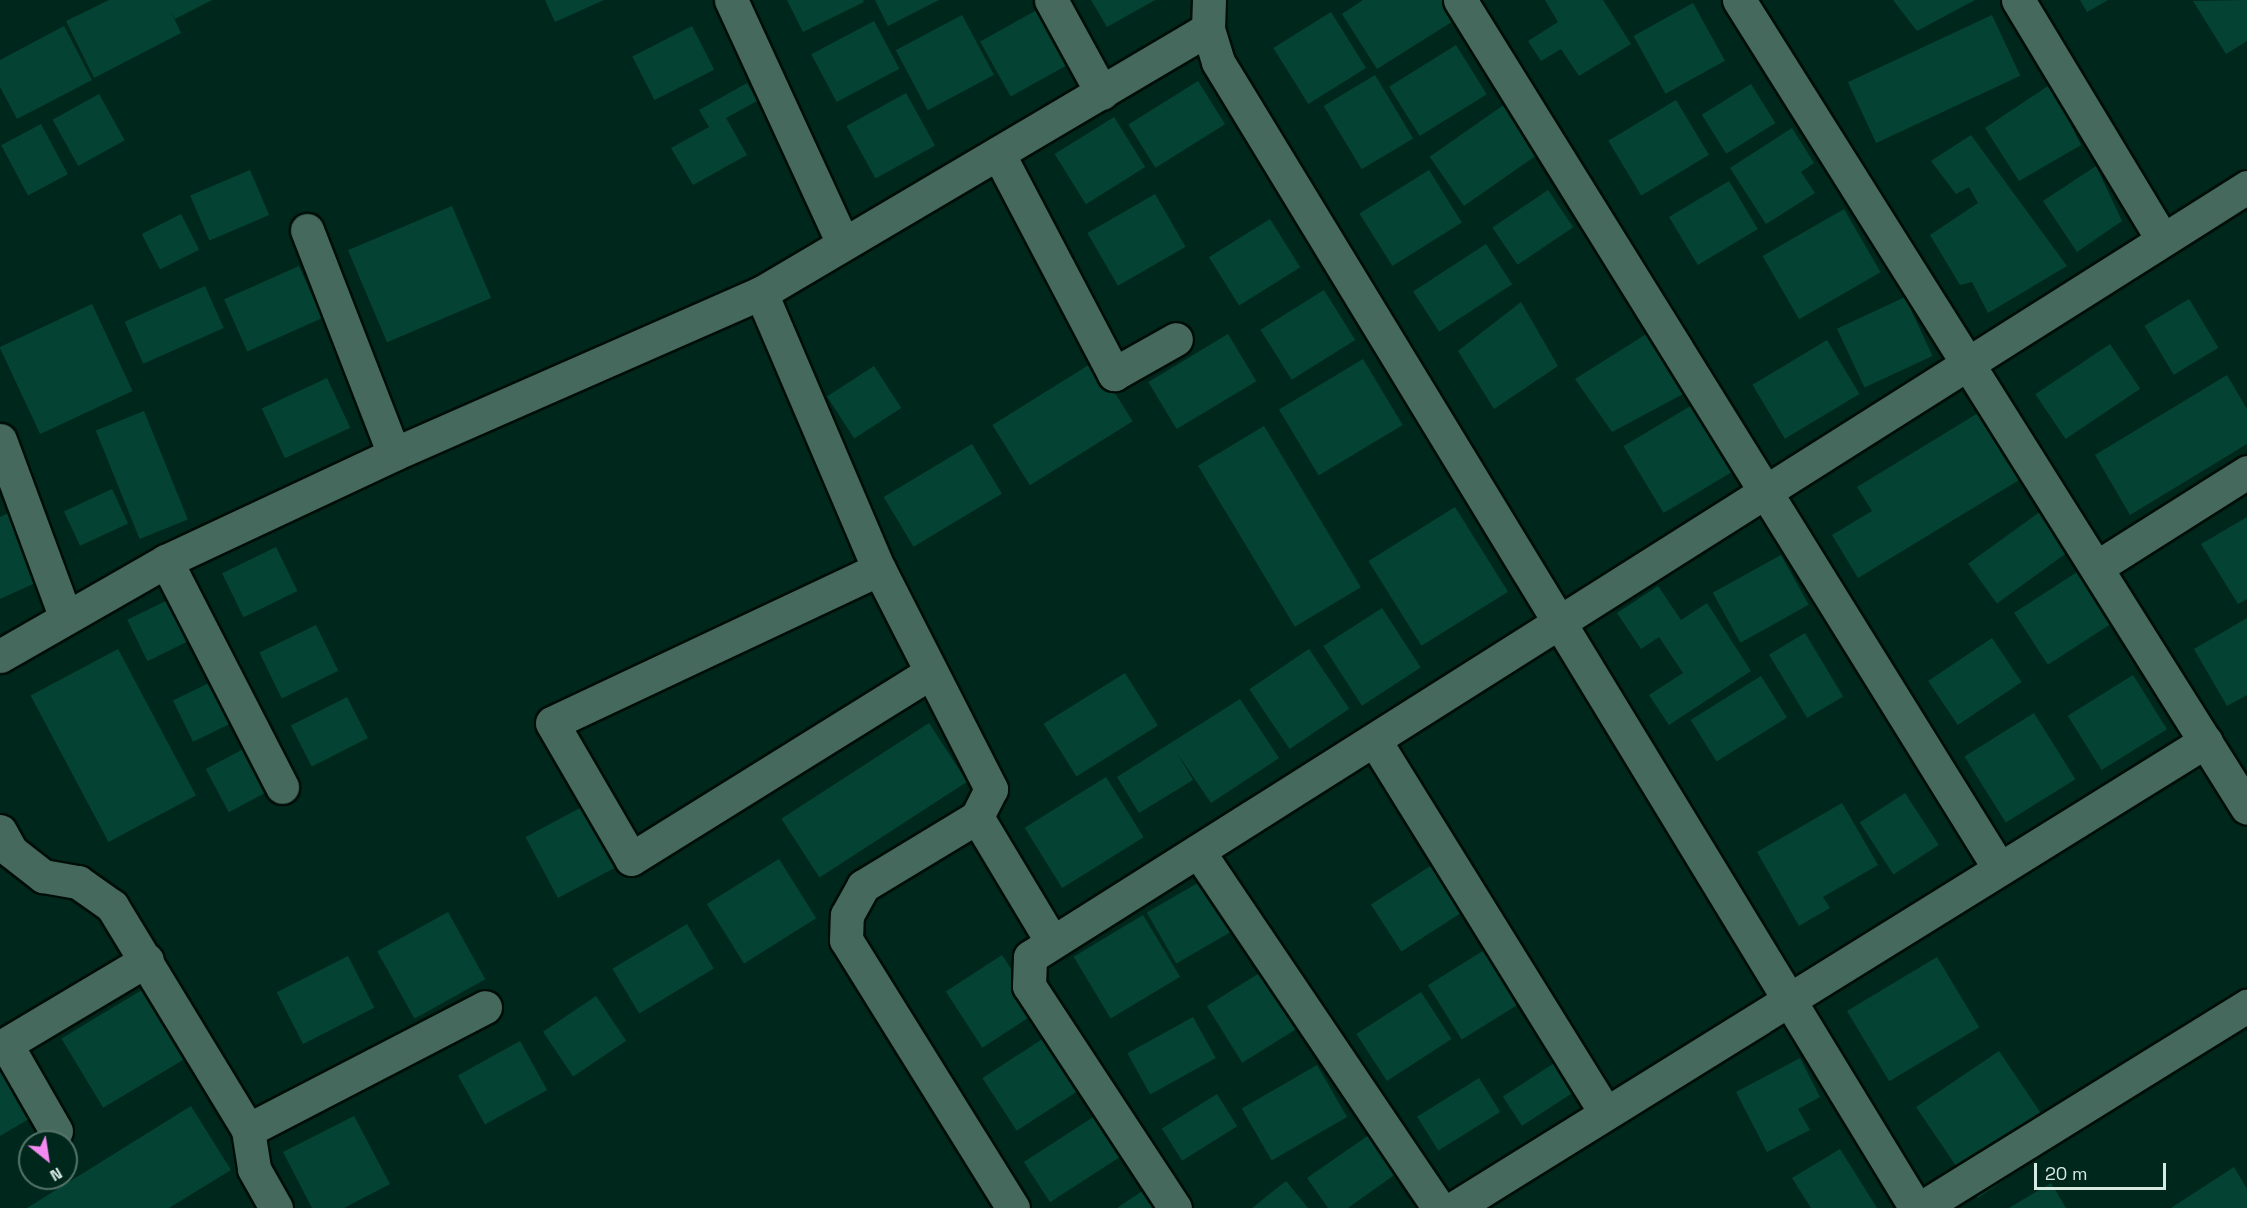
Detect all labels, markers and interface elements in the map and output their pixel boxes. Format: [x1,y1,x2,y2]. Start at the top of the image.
north arrow [18,1130,78,1190]
scale bar [2037,1151,2169,1189]
text: 20 m [2045,1162,2088,1185]
text: N [46,1163,66,1186]

